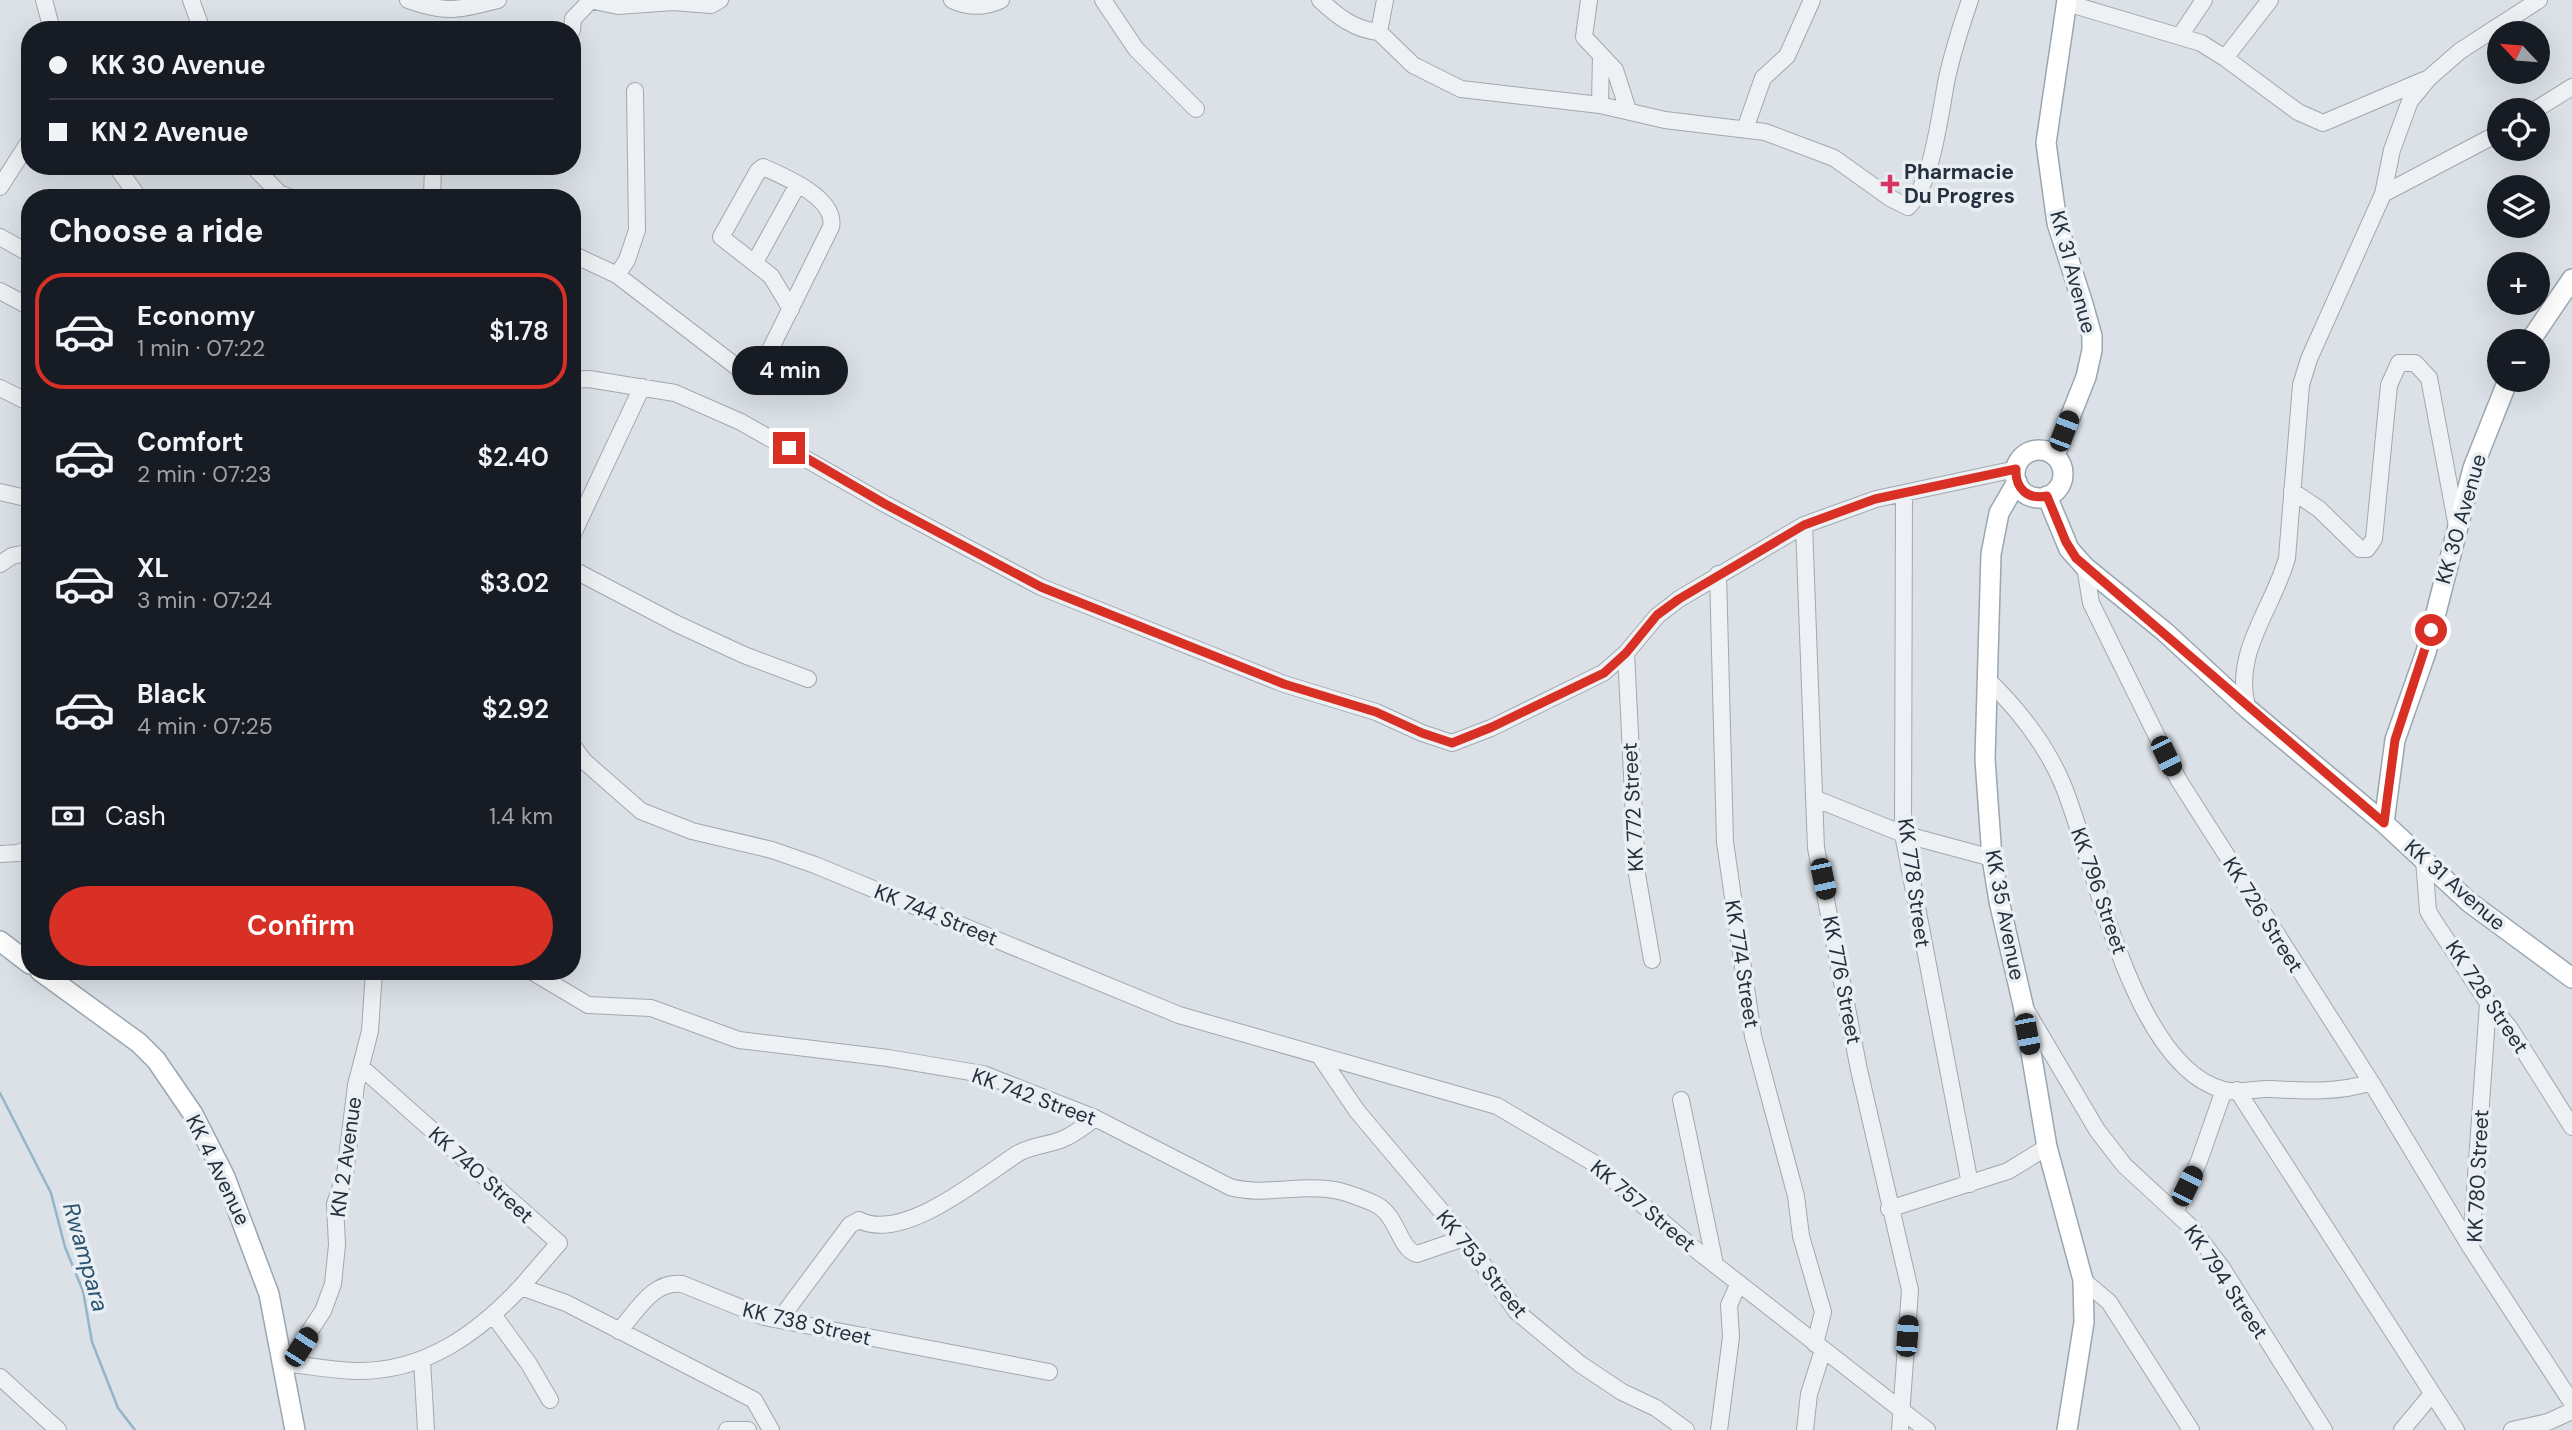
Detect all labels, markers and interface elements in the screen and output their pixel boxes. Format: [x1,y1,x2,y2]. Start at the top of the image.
north arrow [2487,21,2550,84]
map controls [2487,21,2550,392]
text: KK 30 Avenue [91,48,266,82]
button: locate [2487,98,2550,161]
text: KN 2 Avenue [91,115,249,149]
place label: Pharmacie Du Progres [1904,158,2015,210]
button: layers [2487,175,2550,238]
marker: Pharmacie Du Progres [1882,176,1898,192]
street label: KK 31 Avenue [2043,208,2103,336]
text: Choose a ride [49,210,264,252]
button: + [2487,252,2550,315]
text: Economy [137,299,255,333]
icon: car [53,300,116,363]
text: $1.78 [489,314,549,348]
button: − [2487,329,2550,392]
text: 1 min · 07:22 [137,333,265,363]
callout: 4 min [731,346,847,396]
text: 4 min [759,355,821,385]
car [2047,408,2082,454]
text: Comfort [137,425,243,459]
icon: car [53,426,116,489]
route end [773,432,805,464]
text: $2.40 [478,440,549,474]
street label: KK 30 Avenue [2429,451,2493,587]
text: 2 min · 07:23 [137,459,272,489]
text: XL [137,551,169,585]
icon: car [53,552,116,615]
text: $3.02 [480,566,549,600]
text: 3 min · 07:24 [137,585,272,615]
route start [2415,614,2447,646]
text: Black [137,677,207,711]
icon: car [53,678,116,741]
text: $2.92 [482,692,549,726]
text: 4 min · 07:25 [137,711,273,741]
car [2148,733,2185,779]
street label: KK 772 Street [1616,742,1650,872]
icon: cash [49,797,87,835]
text: Cash [105,799,166,833]
text: 1.4 km [489,801,553,831]
street label: KK 778 Street [1891,817,1937,949]
street label: KK 796 Street [2064,824,2134,958]
street label: KK 31 Avenue [2398,833,2512,937]
street label: KK 35 Avenue [1979,847,2031,983]
street label: KK 726 Street [2216,852,2310,978]
car [1809,856,1838,902]
street label: KK 744 Street [870,878,1002,952]
button: Confirm [49,886,553,966]
street label: KK 774 Street [1718,898,1766,1030]
street label: KK 776 Street [1816,913,1868,1047]
street label: KK 728 Street [2439,935,2535,1059]
car [2013,1011,2042,1057]
street label: KK 742 Street [968,1062,1100,1132]
street label: KN 2 Avenue [324,1095,368,1219]
street label: KK 780 Street [2461,1109,2495,1243]
street label: KK 4 Avenue [179,1110,257,1230]
street label: KK 740 Street [422,1120,540,1230]
street label: KK 757 Street [1584,1154,1702,1258]
car [2169,1163,2206,1209]
water label: Rwampara [56,1199,116,1315]
street label: KK 753 Street [1430,1204,1534,1324]
street label: KK 794 Street [2178,1220,2274,1344]
street label: KK 738 Street [740,1296,874,1352]
car [1896,1314,1919,1358]
car [281,1324,322,1370]

